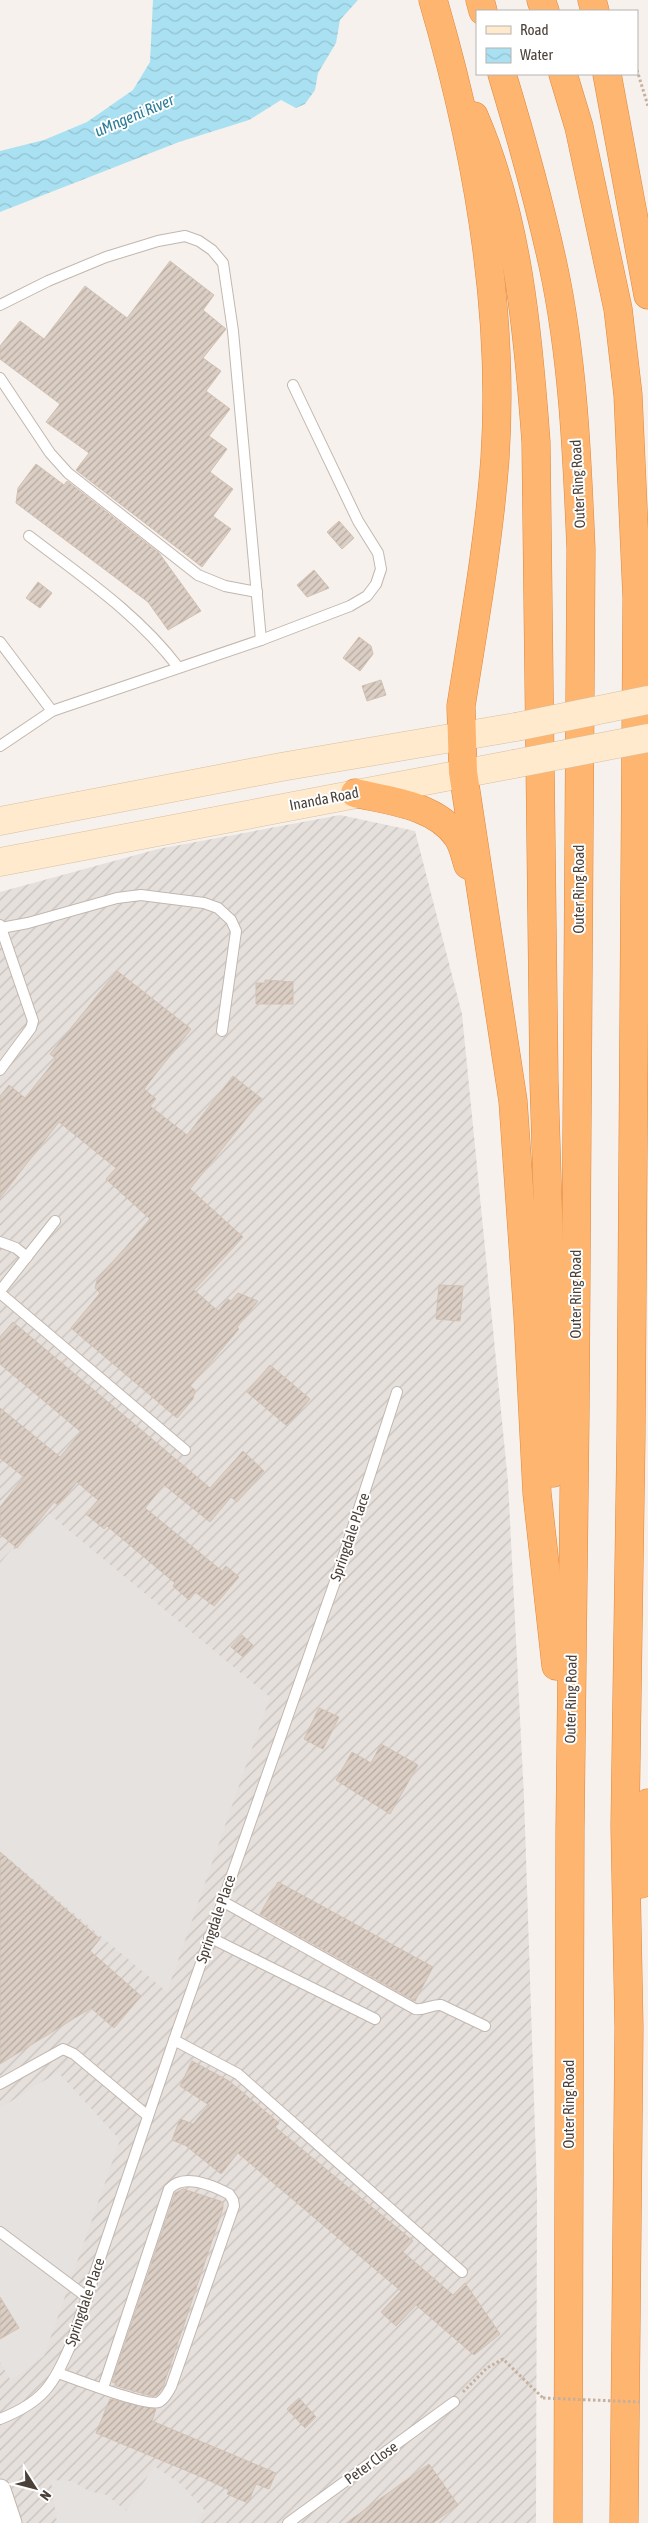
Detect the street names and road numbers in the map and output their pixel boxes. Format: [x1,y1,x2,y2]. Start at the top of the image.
street label: Outer Ring Road [567,439,588,529]
street label: Inanda Road [288,783,360,814]
street label: Outer Ring Road [570,845,587,933]
street label: Outer Ring Road [567,1250,584,1338]
street label: Springdale Place [326,1490,373,1583]
street label: Outer Ring Road [561,1654,580,1744]
street label: Springdale Place [192,1872,239,1965]
street label: Outer Ring Road [560,2060,577,2148]
street label: Springdale Place [61,2255,108,2348]
street label: Peter Close [341,2438,401,2487]

